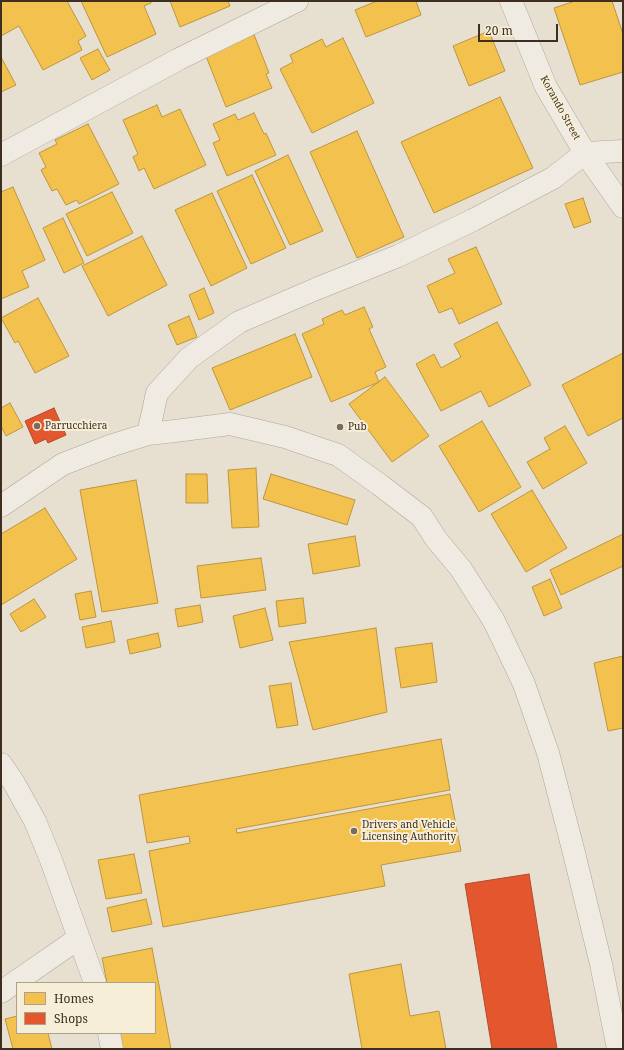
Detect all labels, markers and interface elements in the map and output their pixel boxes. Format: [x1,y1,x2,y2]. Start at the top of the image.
scale bar [480,16,560,42]
text: 20 m [485,22,513,39]
street label: Korando Street [537,74,583,142]
place label: Parrucchiera [45,420,107,432]
marker: Parrucchiera [32,421,42,431]
place label: Pub [348,421,367,433]
marker: Pub [335,422,345,432]
place label: Drivers and Vehicle Licensing Authority [362,819,456,842]
marker: Drivers and Vehicle Licensing Authority [349,826,359,836]
legend [16,982,156,1034]
text: Homes [54,990,94,1007]
text: Shops [54,1010,88,1027]

